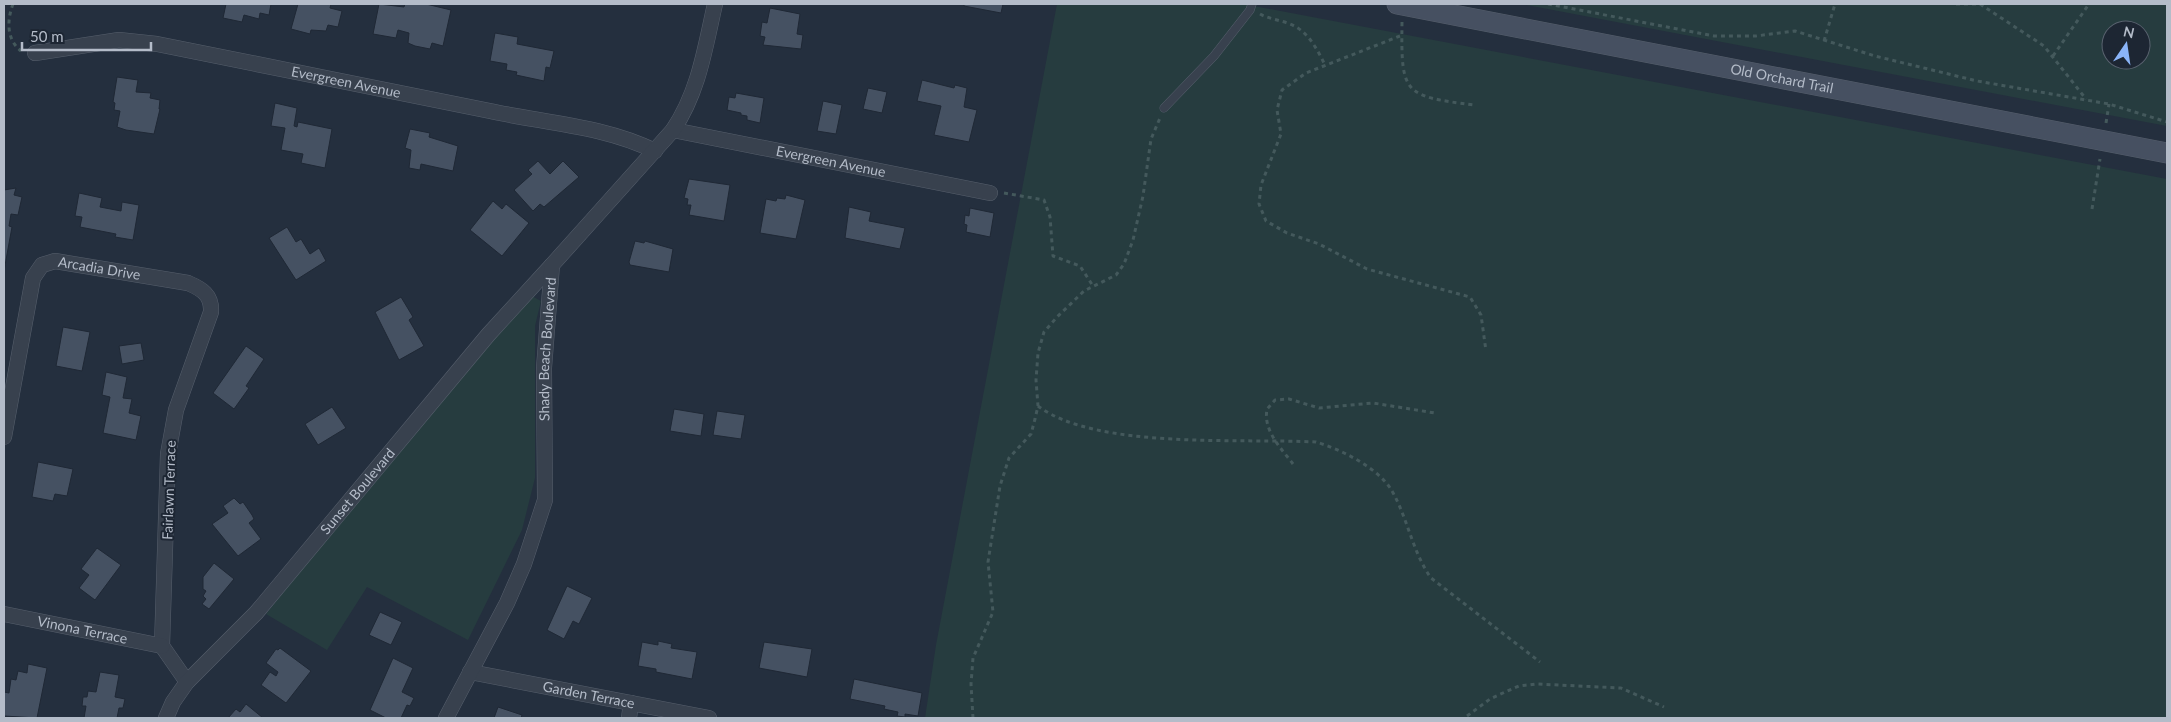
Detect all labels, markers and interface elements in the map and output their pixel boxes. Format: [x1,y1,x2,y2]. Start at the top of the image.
scale bar [22,20,151,52]
north arrow [2101,20,2151,70]
text: N [2122,22,2136,41]
text: 50 m [30,27,64,45]
street label: Old Orchard Trail [1729,60,1835,96]
street label: Evergreen Avenue [290,62,402,101]
street label: Evergreen Avenue [775,142,887,180]
street label: Arcadia Drive [57,253,142,283]
street label: Shady Beach Boulevard [535,277,559,421]
street label: Fairlawn Terrace [158,440,179,540]
street label: Sunset Boulevard [316,444,398,538]
street label: Vinona Terrace [36,612,129,647]
street label: Garden Terrace [542,677,636,712]

